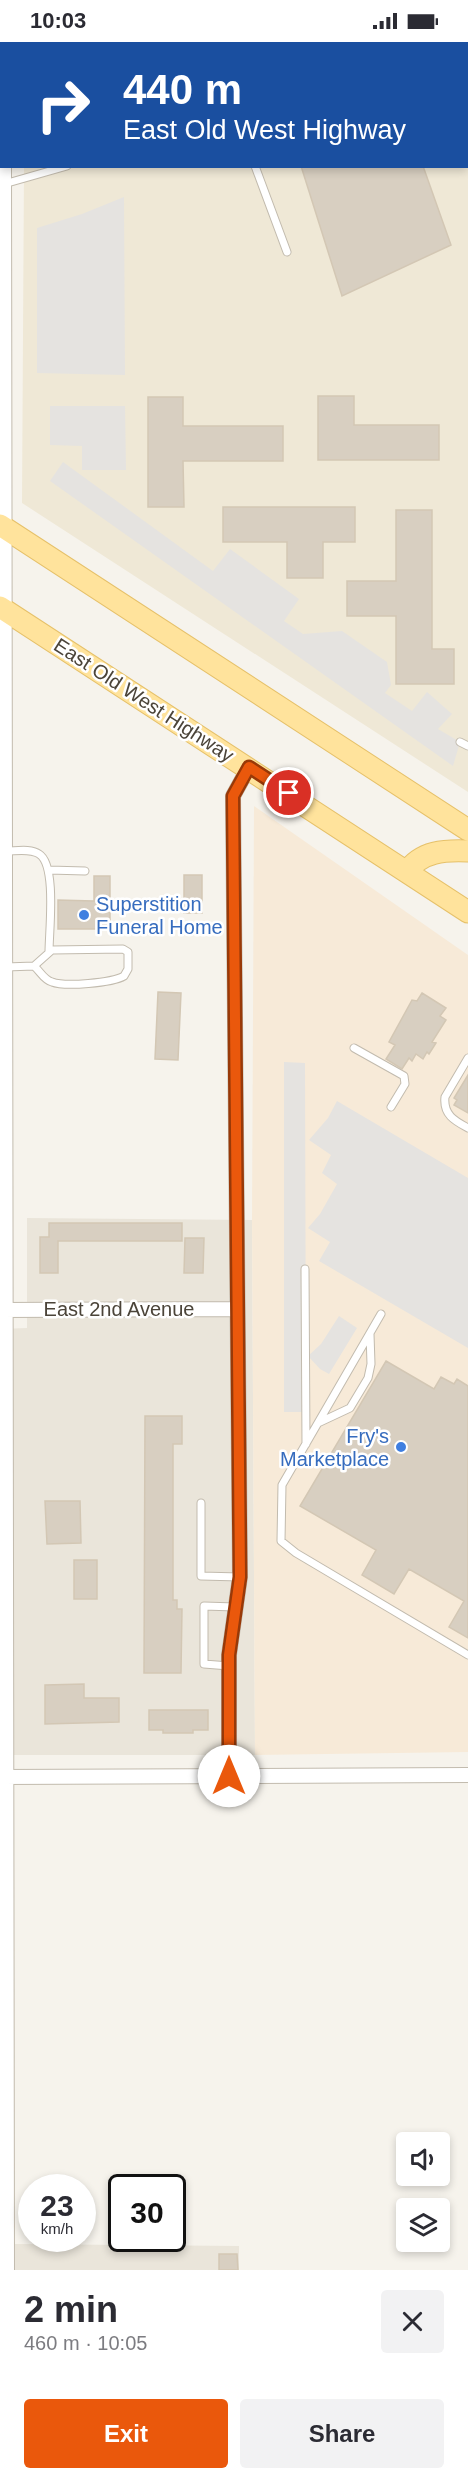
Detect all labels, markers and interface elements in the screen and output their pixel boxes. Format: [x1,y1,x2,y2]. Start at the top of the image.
text: 10:03 [30,8,86,33]
icon: right [24,66,102,144]
text: 440 m [123,66,242,113]
text: East Old West Highway [123,115,406,145]
street label: East Old West Highway [50,634,238,766]
pin [263,767,314,818]
icon: arrive [272,776,305,809]
place label: Superstition Funeral Home [96,893,223,938]
marker: Superstition Funeral Home [77,908,91,922]
street label: East 2nd Avenue [44,1298,194,1320]
place label: Fry's Marketplace [280,1425,389,1470]
marker: Fry's Marketplace [394,1440,408,1454]
position arrow [197,1744,261,1808]
map controls [396,2132,450,2252]
button: sound [396,2132,450,2186]
speed limit sign: 30 [108,2174,186,2252]
text: 23 [40,2189,74,2222]
button: layers [396,2198,450,2252]
text: km/h [41,2220,73,2237]
text: 2 min [24,2289,118,2330]
button: close [381,2290,444,2353]
text: 460 m · 10:05 [24,2332,147,2354]
button: Exit [24,2399,228,2468]
button: Share [240,2399,444,2468]

